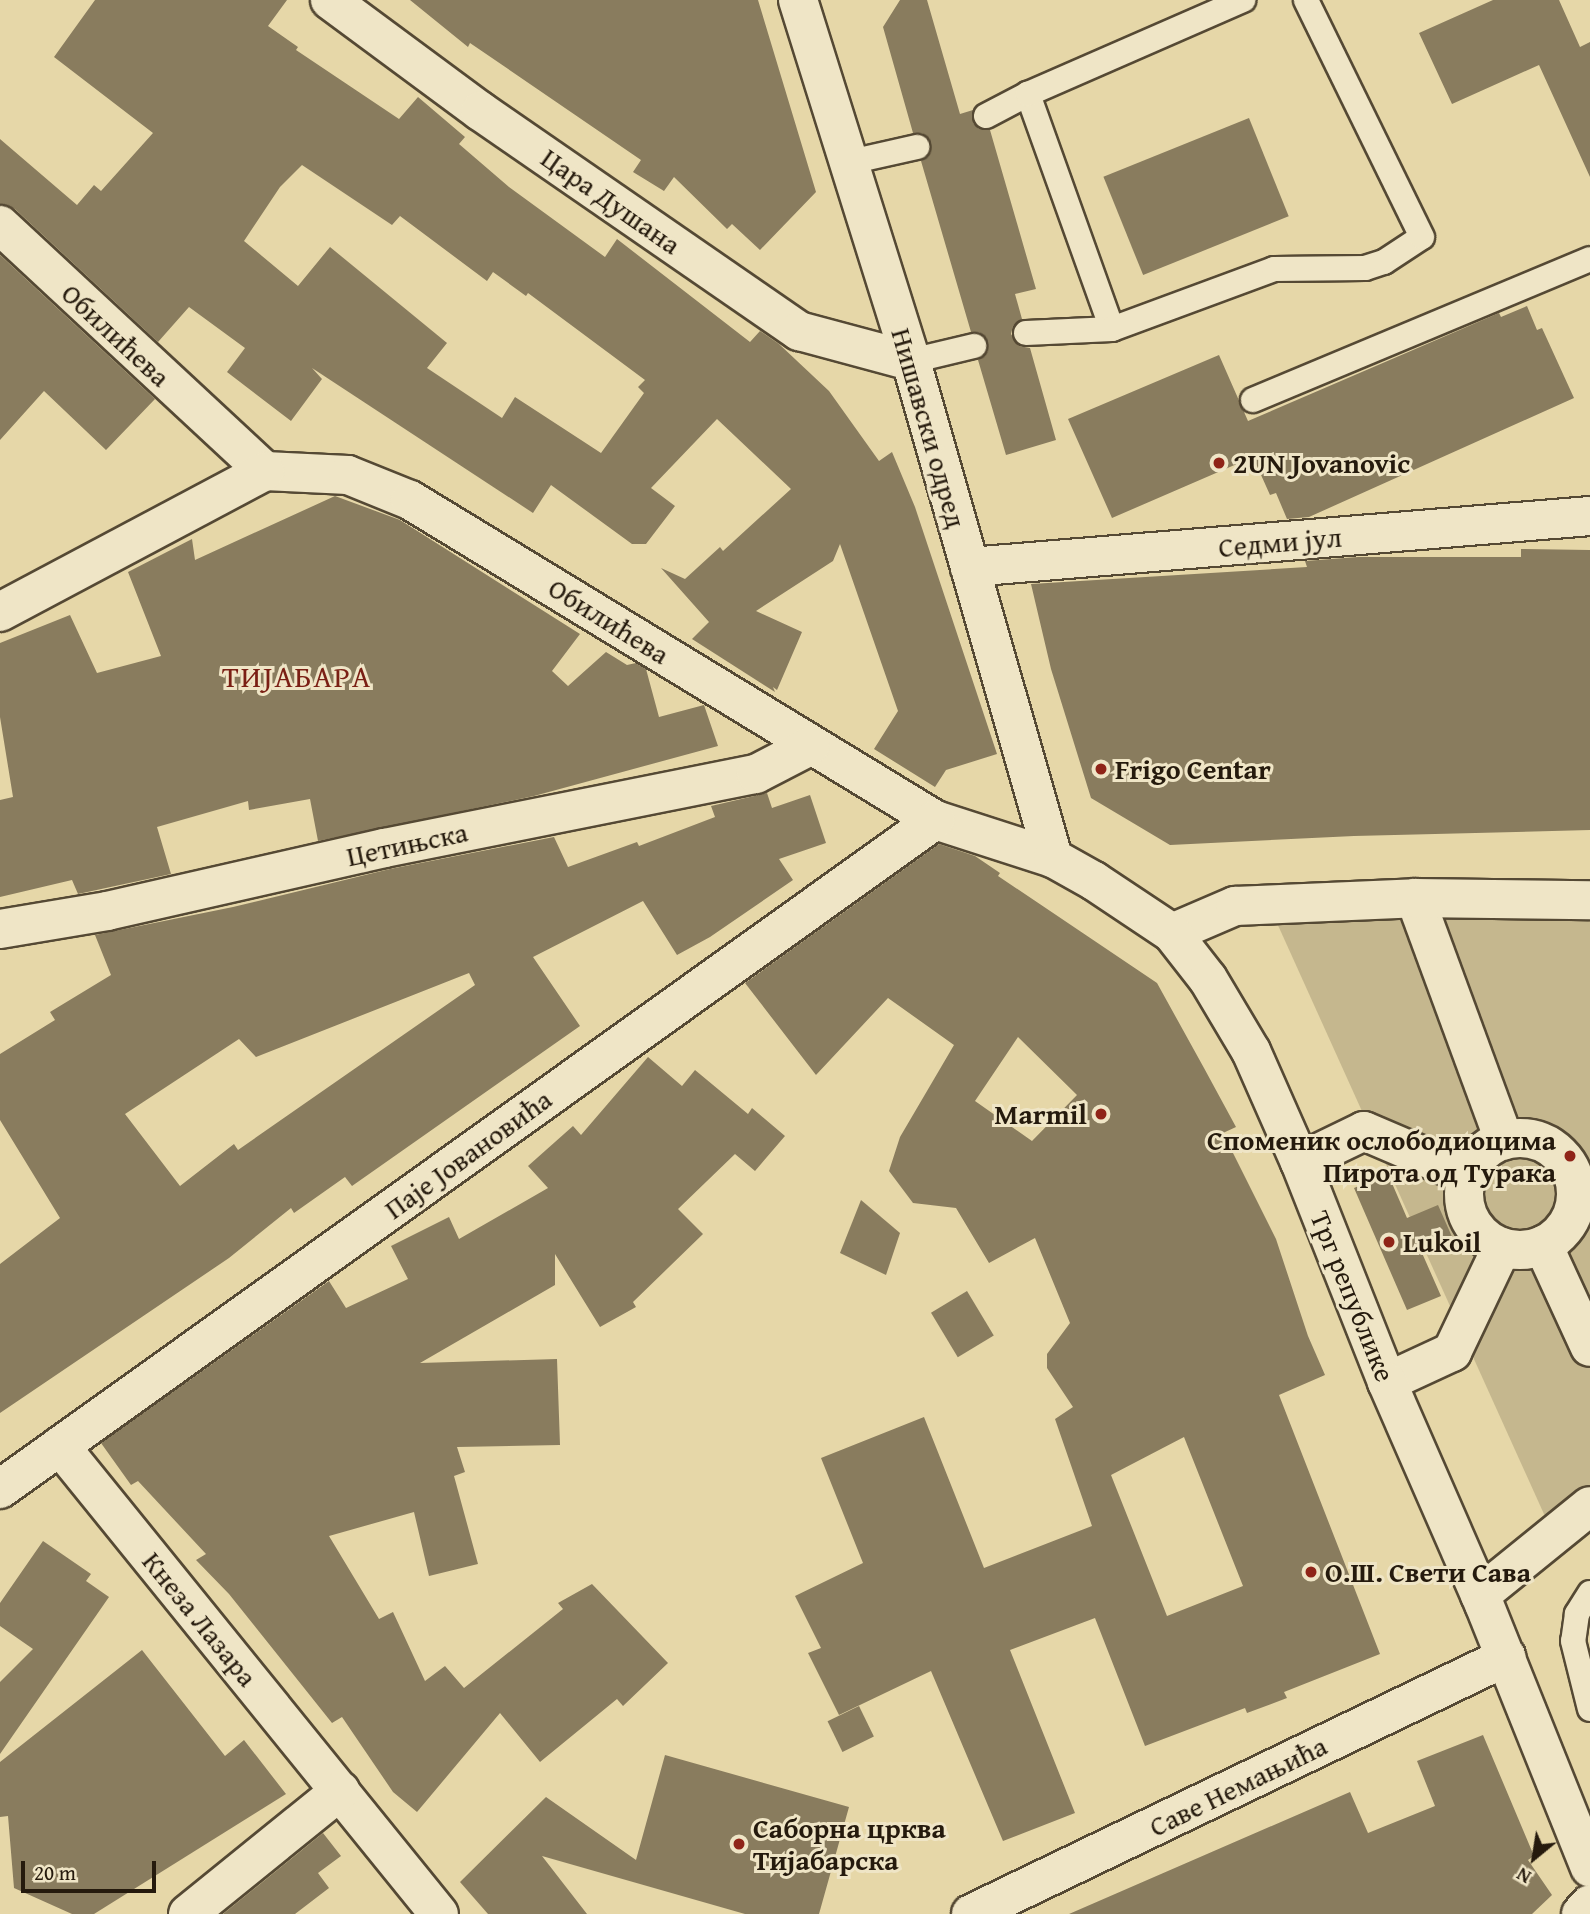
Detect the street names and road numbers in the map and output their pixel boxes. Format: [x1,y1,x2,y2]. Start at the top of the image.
street label: Цара Душана [535,141,687,261]
street label: Обилићева [55,276,177,394]
street label: Нишавски одред [884,324,974,532]
street label: Седми јул [1217,520,1343,564]
street label: Обилићева [542,571,676,671]
street label: Цетињска [343,815,471,873]
street label: Паје Јовановића [378,1082,558,1226]
street label: Трг републике [1303,1206,1403,1386]
street label: Кнеза Лазара [136,1545,264,1693]
street label: Саве Немањића [1144,1729,1332,1843]

